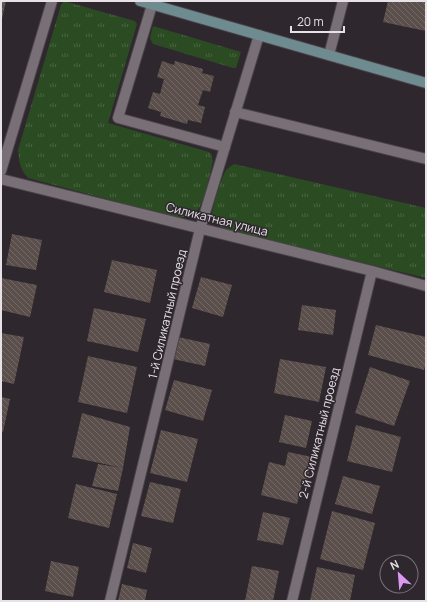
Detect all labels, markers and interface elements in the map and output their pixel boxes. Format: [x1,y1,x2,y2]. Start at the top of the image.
scale bar [291,8,344,34]
text: 20 m [297,13,324,30]
street label: Силикатная улица [164,198,270,240]
street label: 1-й Силикатный проезд [144,248,190,380]
street label: 2-й Силикатный проезд [294,366,344,500]
north arrow [379,554,419,594]
text: N [388,556,401,573]

